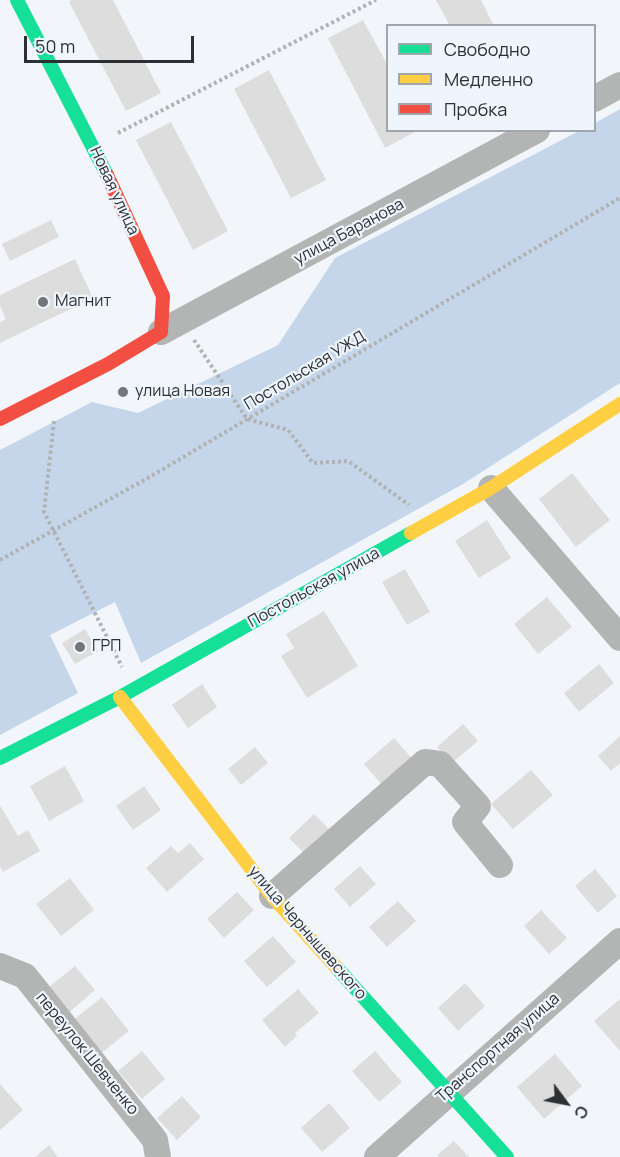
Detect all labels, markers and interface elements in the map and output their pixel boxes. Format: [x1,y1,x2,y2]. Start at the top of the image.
scale bar [27,24,196,62]
legend [386,24,596,132]
text: 50 m [35,34,75,58]
text: Свободно [444,37,530,61]
text: Медленно [444,67,533,91]
text: Пробка [444,97,507,121]
street label: Новая улица [85,144,143,238]
street label: улица Баранова [291,195,407,269]
place label: Магнит [55,292,111,312]
marker: Магнит [36,295,50,309]
street label: Постольская УЖД [241,327,369,415]
place label: улица Новая [135,382,230,402]
marker: улица Новая [116,385,130,399]
street label: Постольская улица [245,544,383,632]
place label: ГРП [92,637,121,657]
marker: ГРП [73,640,87,654]
street label: улица Чернышевского [244,862,370,1004]
street label: переулок Шевченко [32,989,142,1119]
street label: Транспортная улица [432,989,564,1107]
north arrow [536,1073,596,1133]
text: С [569,1102,594,1123]

